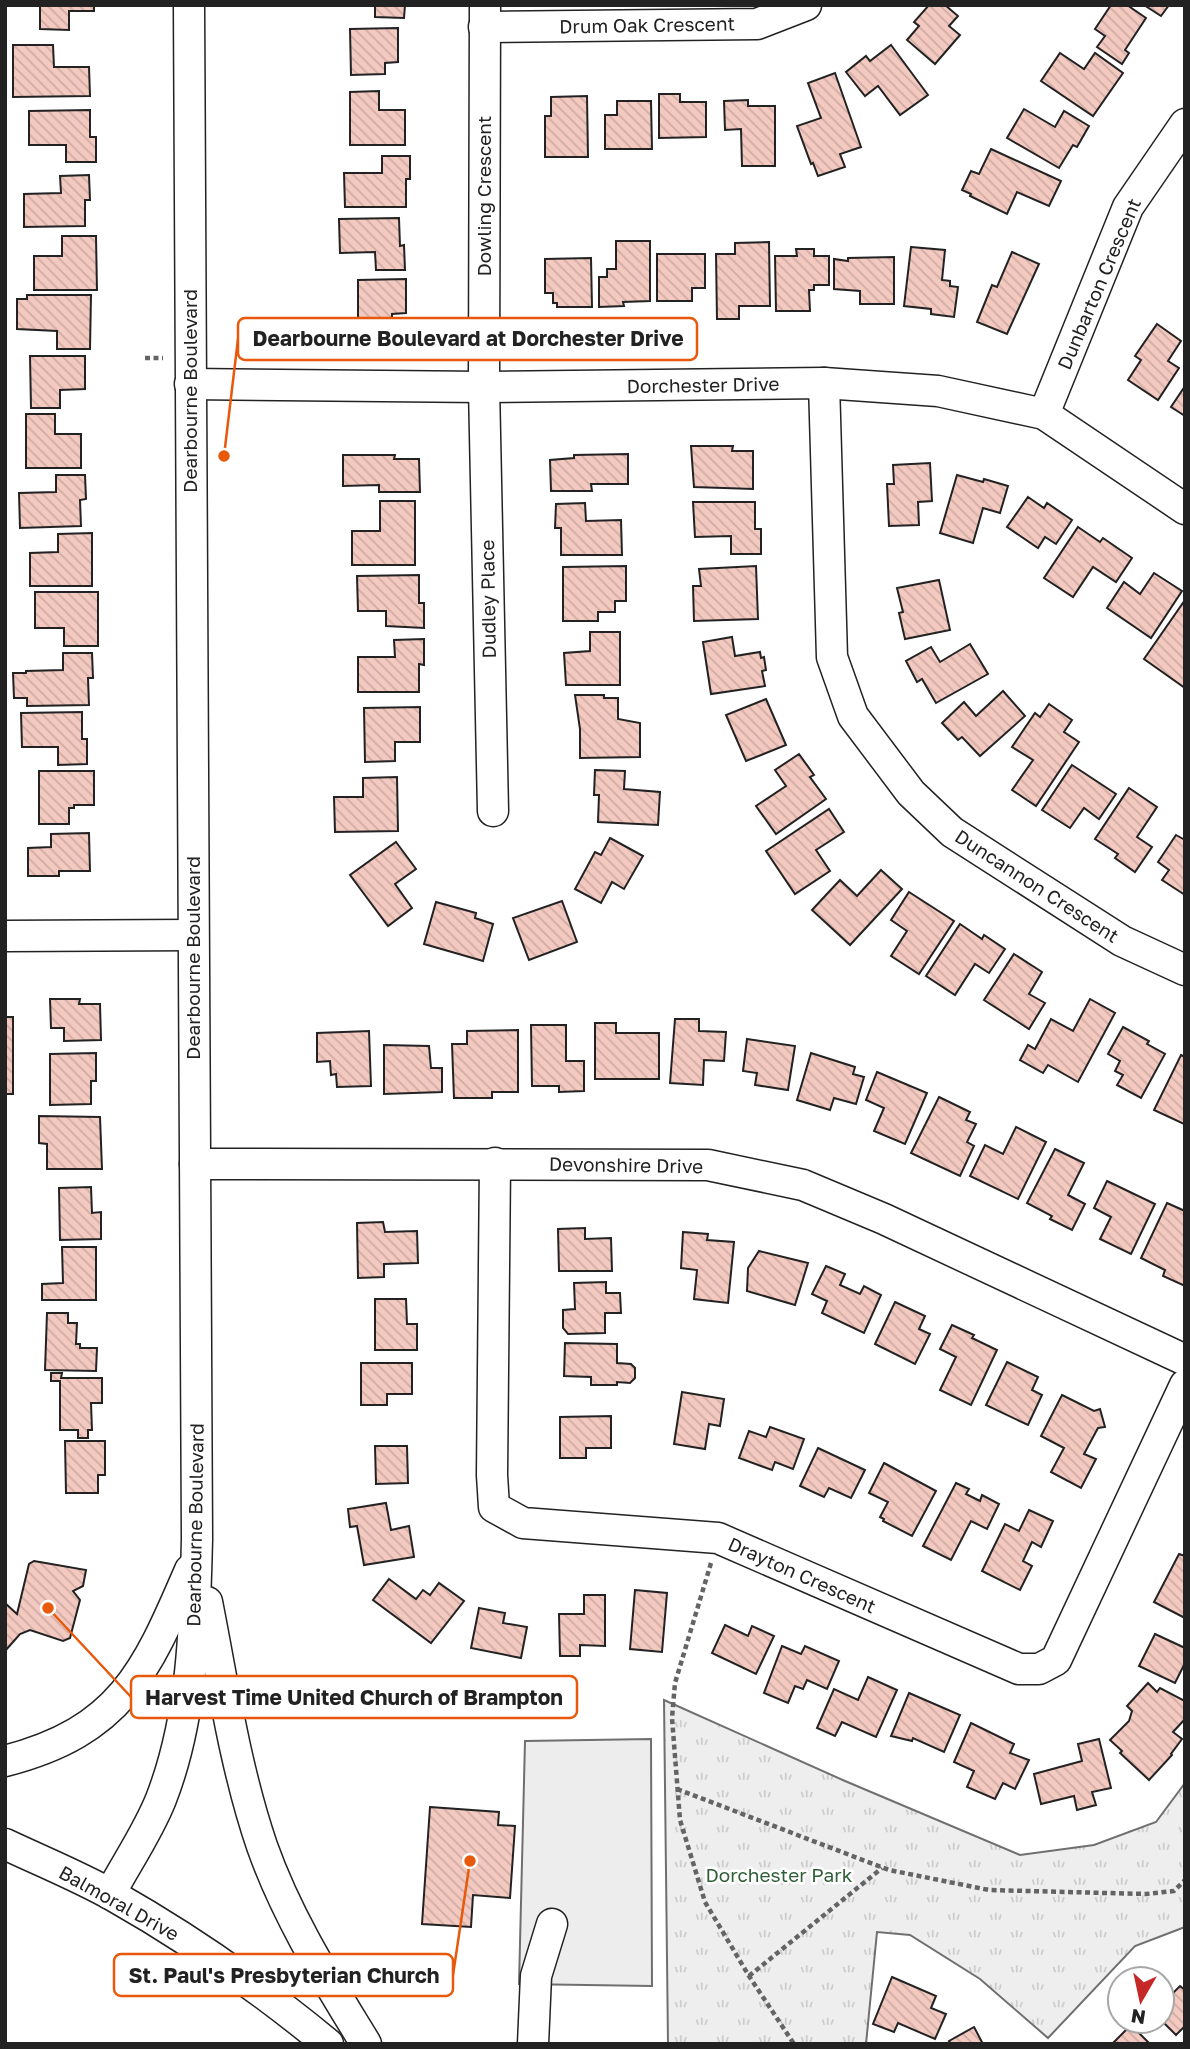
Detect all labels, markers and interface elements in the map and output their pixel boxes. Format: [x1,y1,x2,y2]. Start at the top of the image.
street label: Drum Oak Crescent [559,11,735,38]
street label: Dowling Crescent [472,116,495,276]
street label: Dunbarton Crescent [1052,195,1145,373]
street label: Dearbourne Boulevard [178,289,201,493]
callout: Dearbourne Boulevard at Dorchester Drive [238,318,697,360]
text: Dearbourne Boulevard at Dorchester Drive [252,325,684,351]
street label: Dorchester Drive [626,372,780,397]
street label: Dudley Place [475,539,500,659]
street label: Duncannon Crescent [951,824,1123,947]
street label: Dearbourne Boulevard [181,856,204,1060]
street label: Devonshire Drive [549,1152,703,1177]
street label: Dearbourne Boulevard [181,1423,208,1627]
street label: Drayton Crescent [725,1532,880,1617]
callout: Harvest Time United Church of Brampton [131,1676,577,1718]
text: Harvest Time United Church of Brampton [145,1684,563,1710]
street label: Balmoral Drive [55,1860,183,1945]
park label: Dorchester Park [706,1863,853,1886]
callout: St. Paul's Presbyterian Church [114,1954,453,1996]
text: St. Paul's Presbyterian Church [129,1962,439,1988]
north arrow [1106,1965,1176,2035]
text: N [1129,2005,1147,2030]

